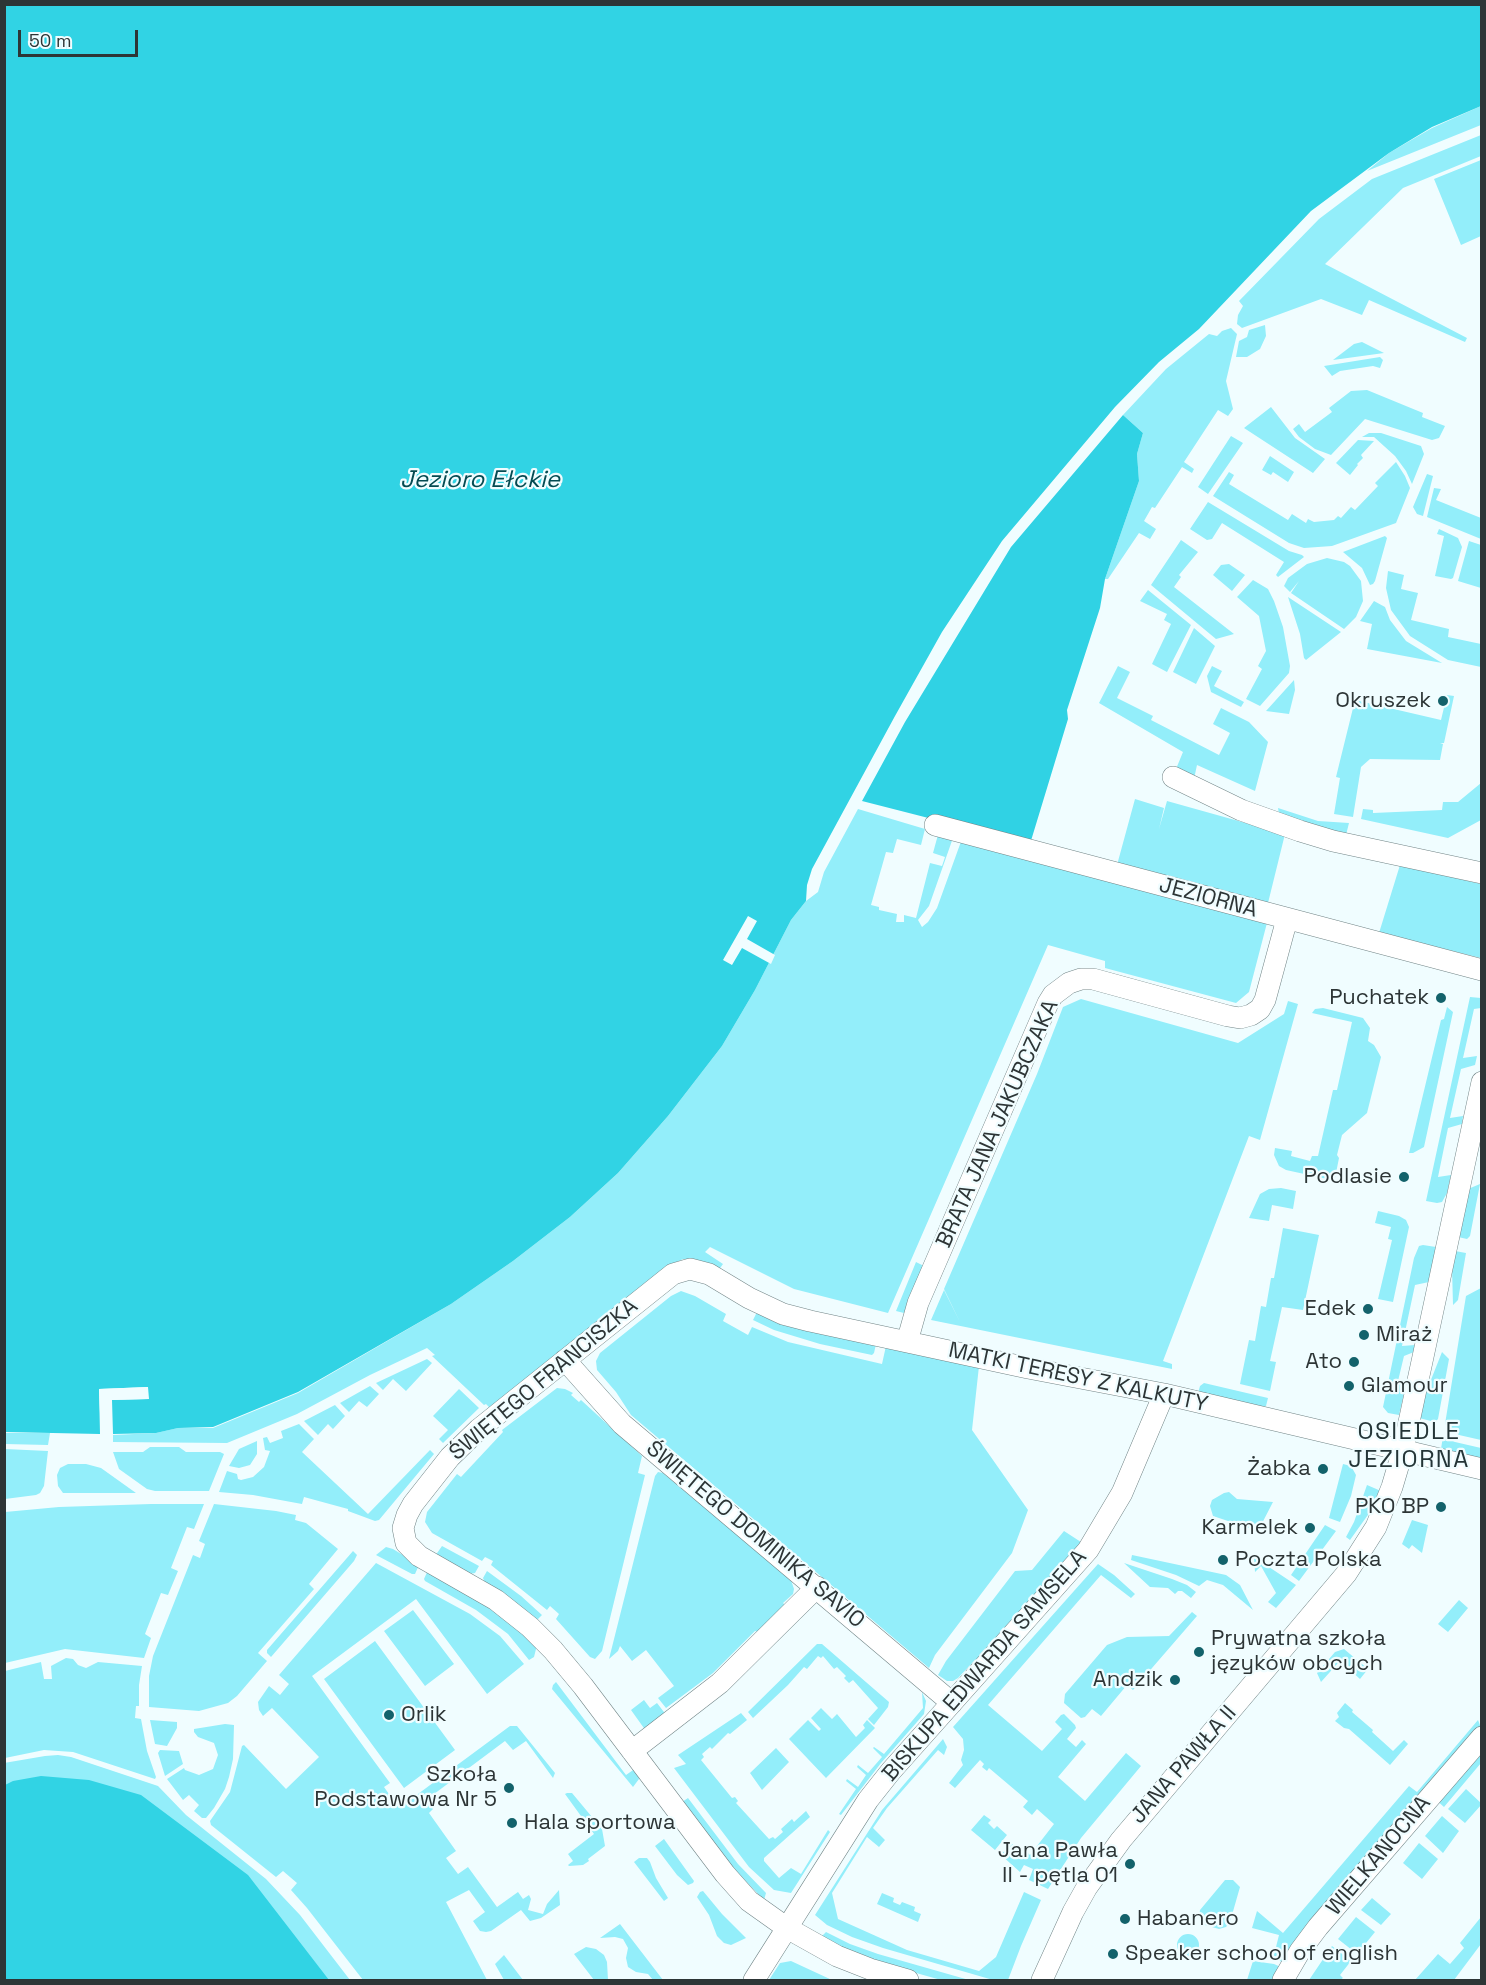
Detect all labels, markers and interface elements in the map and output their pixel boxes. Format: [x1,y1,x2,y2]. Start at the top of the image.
scale bar [21,18,141,56]
text: 50 m [29,29,71,52]
water label: Jezioro Ełckie [400,466,560,494]
place label: Okruszek [1335,688,1431,714]
marker: Okruszek [1436,694,1450,708]
street label: JEZIORNA [1156,872,1260,924]
place label: Puchatek [1329,985,1429,1011]
marker: Puchatek [1434,991,1448,1005]
street label: BRATA JANA JAKUBCZAKA [931,996,1065,1252]
place label: Podlasie [1303,1164,1392,1190]
marker: Podlasie [1397,1170,1411,1184]
street label: ŚWIĘTEGO FRANCISZKA [444,1293,644,1467]
place label: Edek [1305,1296,1356,1322]
marker: Edek [1361,1302,1375,1316]
place label: Miraż [1376,1322,1432,1348]
marker: Miraż [1357,1328,1371,1342]
street label: MATKI TERESY Z KALKUTY [946,1338,1210,1418]
place label: Ato [1305,1349,1342,1375]
marker: Ato [1347,1355,1361,1369]
place label: Glamour [1361,1373,1448,1399]
marker: Glamour [1342,1379,1356,1393]
district label: OSIEDLE JEZIORNA [1348,1418,1470,1474]
street label: ŚWIĘTEGO DOMINIKA SAVIO [640,1436,870,1634]
place label: Żabka [1247,1456,1311,1482]
marker: Żabka [1316,1462,1330,1476]
place label: PKO BP [1355,1494,1429,1520]
marker: PKO BP [1434,1500,1448,1514]
place label: Karmelek [1201,1515,1298,1541]
marker: Karmelek [1303,1521,1317,1535]
street label: BISKUPA EDWARDA SAMSELA [877,1545,1093,1787]
place label: Poczta Polska [1235,1547,1382,1573]
marker: Poczta Polska [1216,1553,1230,1567]
place label: Prywatna szkoła języków obcych [1211,1626,1386,1678]
marker: Prywatna szkoła języków obcych [1192,1645,1206,1659]
place label: Andzik [1093,1667,1163,1693]
marker: Andzik [1168,1673,1182,1687]
street label: JANA PAWŁA II [1126,1701,1242,1829]
place label: Orlik [401,1702,447,1728]
marker: Orlik [382,1708,396,1722]
place label: Szkoła Podstawowa Nr 5 [314,1762,497,1814]
marker: Szkoła Podstawowa Nr 5 [502,1781,516,1795]
street label: WIELKANOCNA [1321,1791,1437,1921]
place label: Hala sportowa [524,1810,676,1836]
marker: Hala sportowa [505,1816,519,1830]
place label: Jana Pawła II - pętla 01 [998,1838,1118,1890]
marker: Jana Pawła II - pętla 01 [1123,1857,1137,1871]
place label: Habanero [1137,1906,1239,1932]
marker: Habanero [1118,1912,1132,1926]
place label: Speaker school of english [1125,1941,1398,1967]
marker: Speaker school of english [1106,1947,1120,1961]

